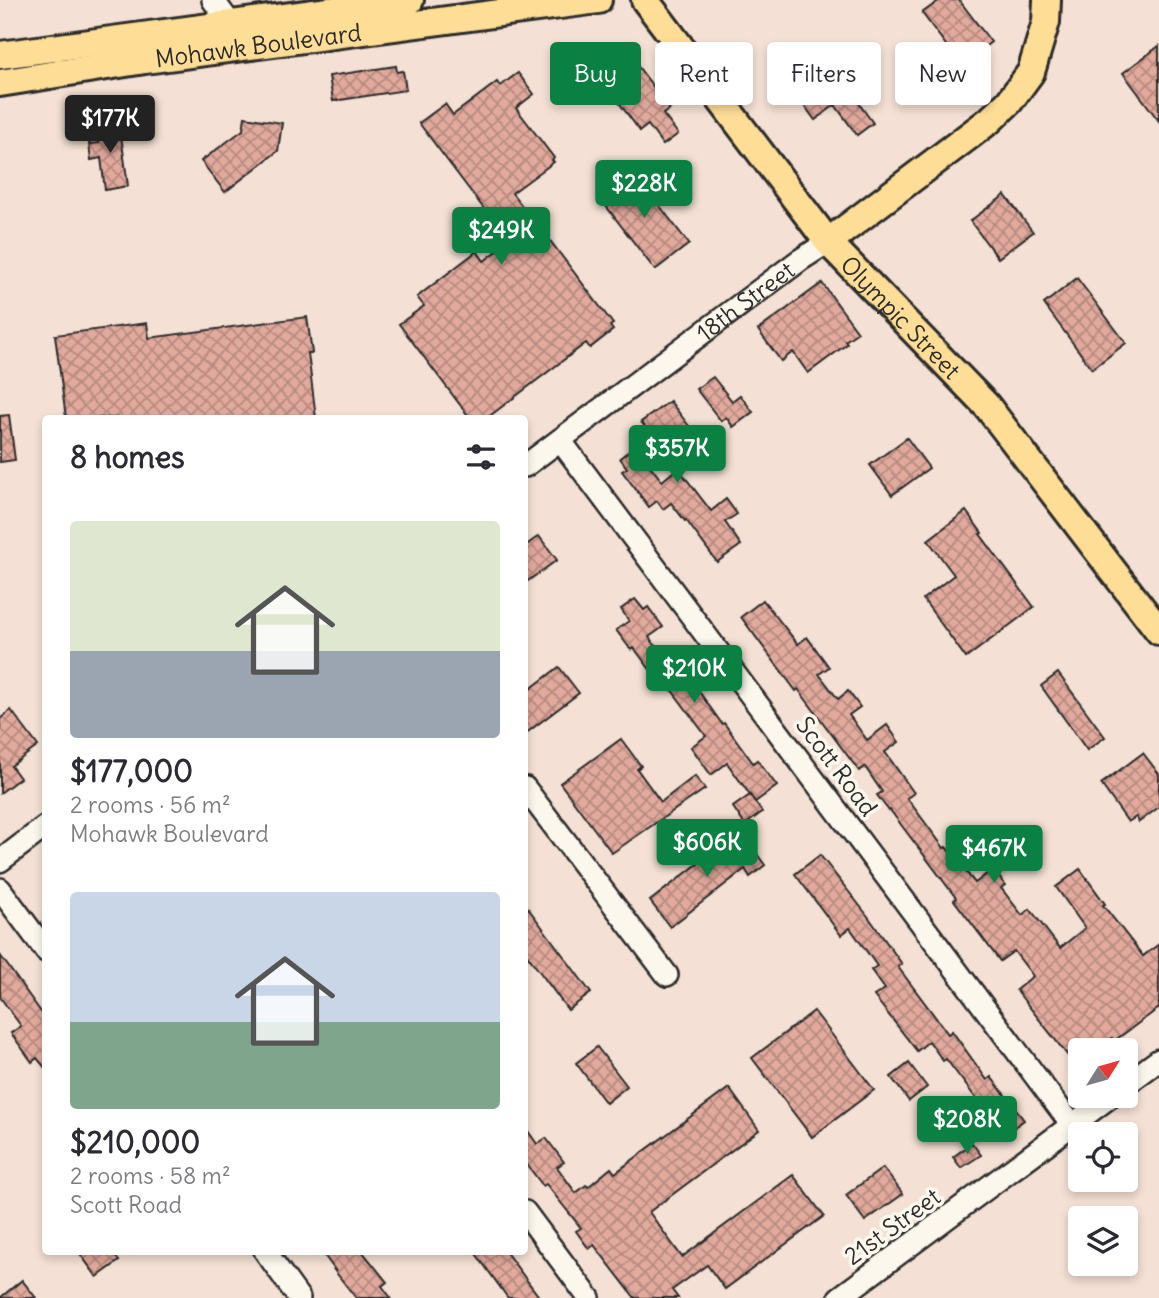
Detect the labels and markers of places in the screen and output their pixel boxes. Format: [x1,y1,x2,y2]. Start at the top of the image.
pin: $177K [61,96,159,155]
pin: $228K [595,160,693,220]
pin: $249K [452,208,550,267]
pin: $357K [628,426,726,485]
pin: $210K [645,646,743,705]
pin: $606K [658,820,756,879]
pin: $467K [945,826,1043,885]
pin: $208K [918,1096,1016,1156]

